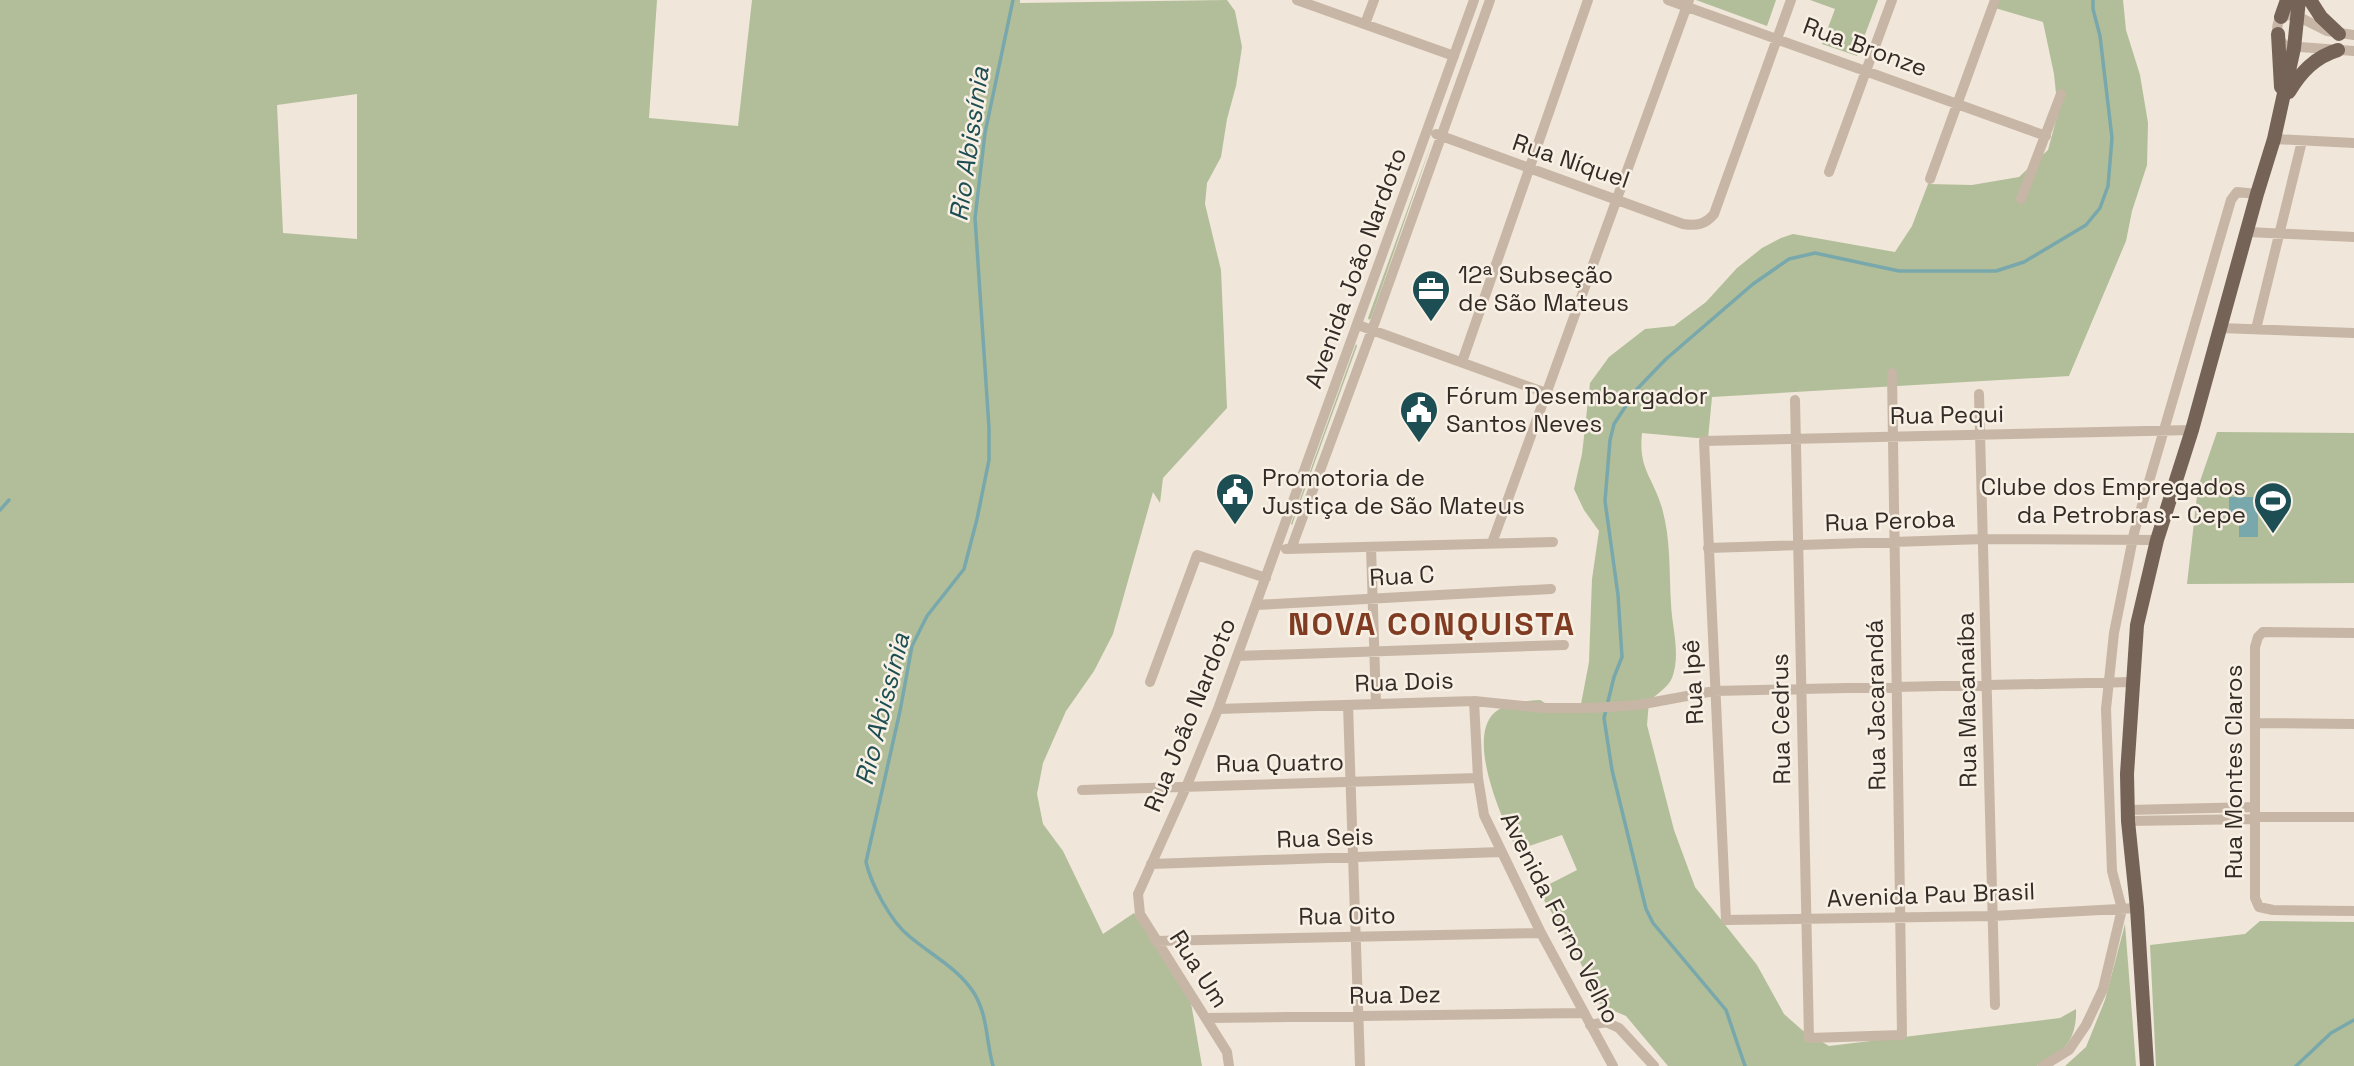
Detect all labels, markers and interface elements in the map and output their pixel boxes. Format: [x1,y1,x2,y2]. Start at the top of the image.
street label: Rua Bronze [1799,10,1932,83]
water label: Rio Abissínia [941,64,997,223]
street label: Rua Níquel [1509,126,1634,195]
street label: Avenida João Nardoto [1298,143,1414,392]
place label: 12ª Subseção de São Mateus [1458,259,1629,318]
office icon: 12ª Subseção de São Mateus [1410,268,1452,323]
place label: Fórum Desembargador Santos Neves [1446,380,1708,439]
public building icon: Fórum Desembargador Santos Neves [1398,389,1440,444]
street label: Rua Pequi [1890,398,2004,431]
place label: Promotoria de Justiça de São Mateus [1262,462,1525,521]
public building icon: Promotoria de Justiça de São Mateus [1214,471,1256,526]
place label: Clube dos Empregados da Petrobras - Cepe [1981,471,2246,530]
sports icon: Clube dos Empregados da Petrobras - Cepe [2252,480,2294,535]
street label: Rua Peroba [1824,503,1956,538]
street label: Rua C [1369,558,1435,593]
district label: NOVA CONQUISTA [1288,604,1576,644]
street label: Rua Macanaíba [1949,612,1984,788]
street label: Rua João Nardoto [1137,613,1243,816]
street label: Rua Jacarandá [1859,619,1892,791]
water label: Rio Abissínia [847,628,918,789]
street label: Rua Ipê [1675,639,1710,725]
street label: Rua Cedrus [1764,653,1797,785]
street label: Rua Dois [1354,664,1454,699]
street label: Rua Montes Claros [2218,665,2249,879]
street label: Rua Quatro [1216,746,1344,779]
street label: Avenida Forno Velho [1494,807,1627,1029]
street label: Rua Seis [1276,820,1374,855]
street label: Avenida Pau Brasil [1826,875,2036,914]
street label: Rua Oito [1298,899,1396,932]
street label: Rua Um [1163,924,1236,1013]
street label: Rua Dez [1349,978,1441,1011]

